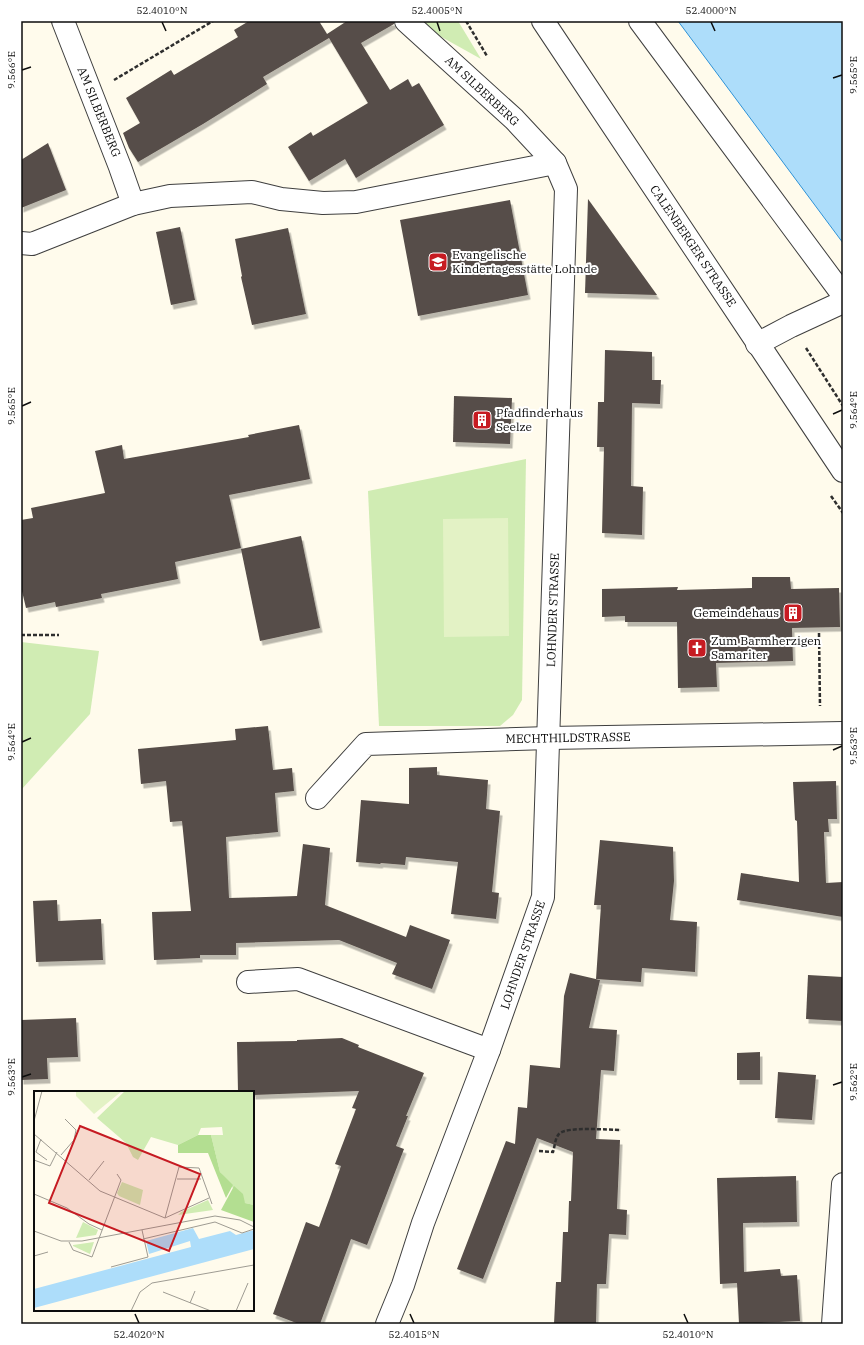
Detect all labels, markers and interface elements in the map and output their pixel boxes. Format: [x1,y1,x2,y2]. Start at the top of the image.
text: 52.4010°N [136,4,188,17]
text: 52.4005°N [411,4,463,17]
text: 52.4000°N [685,4,737,17]
text: 9.566°E [5,51,18,89]
street label: AM SILBERBERG [442,52,523,129]
text: 9.565°E [847,56,860,94]
street label: AM SILBERBERG [75,65,125,159]
street label: CALENBERGER STRASSE [647,182,740,310]
place label: Evangelische Kindertagesstätte Lohnde [452,247,597,276]
school or university icon: Evangelische Kindertagesstätte Lohnde [427,251,449,273]
text: 9.565°E [5,387,18,425]
text: 9.564°E [847,391,860,429]
place label: Pfadfinderhaus Seelze [496,405,583,434]
building icon: Pfadfinderhaus Seelze [471,409,493,431]
street label: LOHNDER STRASSE [543,553,562,667]
building icon: Gemeindehaus [782,602,804,624]
place label: Gemeindehaus [694,605,779,620]
place label: Zum Barmherzigen Samariter [711,633,822,662]
church icon: Zum Barmherzigen Samariter [686,637,708,659]
text: 9.564°E [5,723,18,761]
text: 9.563°E [847,727,860,765]
street label: MECHTHILDSTRASSE [505,729,631,746]
street label: LOHNDER STRASSE [497,898,548,1011]
text: 9.563°E [5,1058,18,1096]
text: 9.562°E [847,1063,860,1101]
inset map [34,1091,254,1311]
text: 52.4020°N [113,1328,165,1341]
text: 52.4015°N [388,1328,440,1341]
text: 52.4010°N [662,1328,714,1341]

